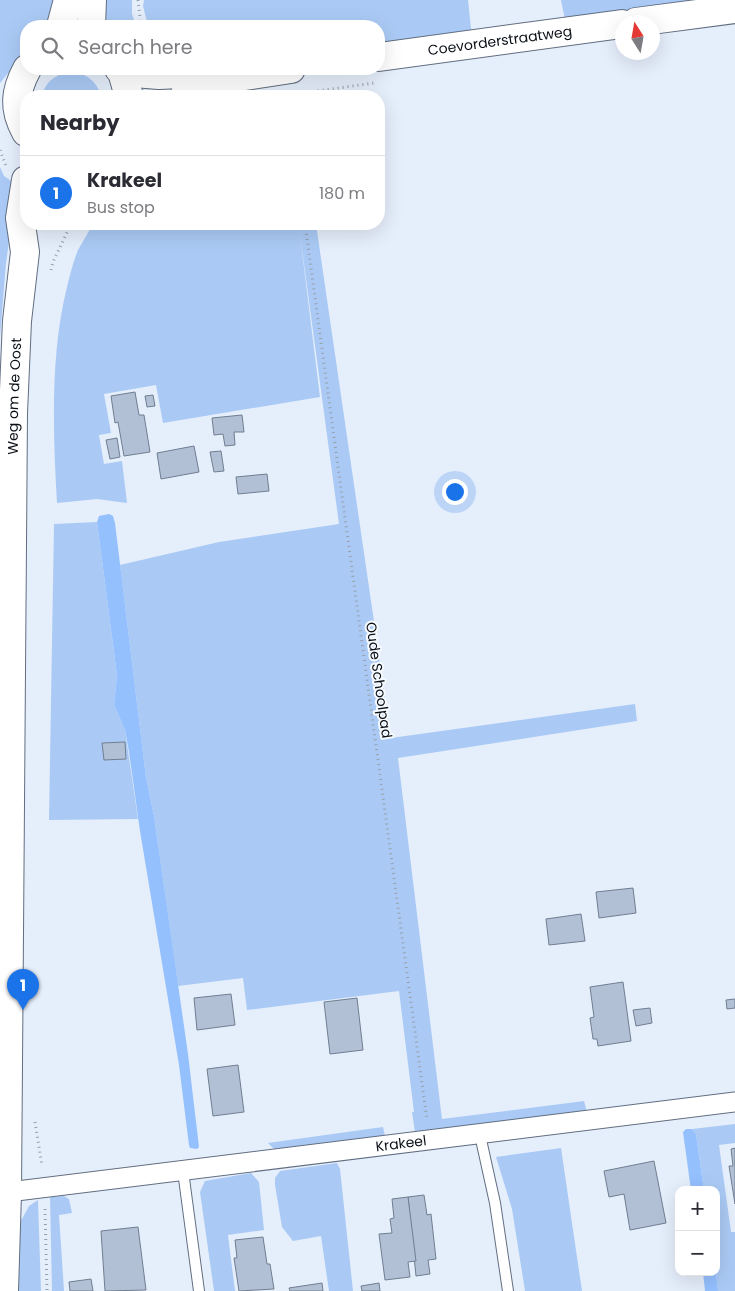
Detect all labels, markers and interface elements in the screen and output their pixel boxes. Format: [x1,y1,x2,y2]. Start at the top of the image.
north arrow [615,15,660,60]
search box [20,20,385,75]
street label: Coevorderstraatweg [427,21,573,60]
icon: search [38,34,66,62]
text: Search here [78,34,192,61]
text: Nearby [40,108,120,137]
text: Krakeel [87,167,162,194]
text: 1 [53,182,59,205]
text: 180 m [319,182,365,205]
text: Bus stop [87,196,155,219]
street label: Weg om de Oost [3,337,26,455]
your location [442,479,468,505]
street label: Oude Schoolpad [361,621,397,739]
pin: 1 [7,969,39,1010]
street label: Krakeel [374,1130,428,1156]
map controls [675,1186,720,1276]
button: + [675,1186,720,1231]
button: − [675,1231,720,1276]

